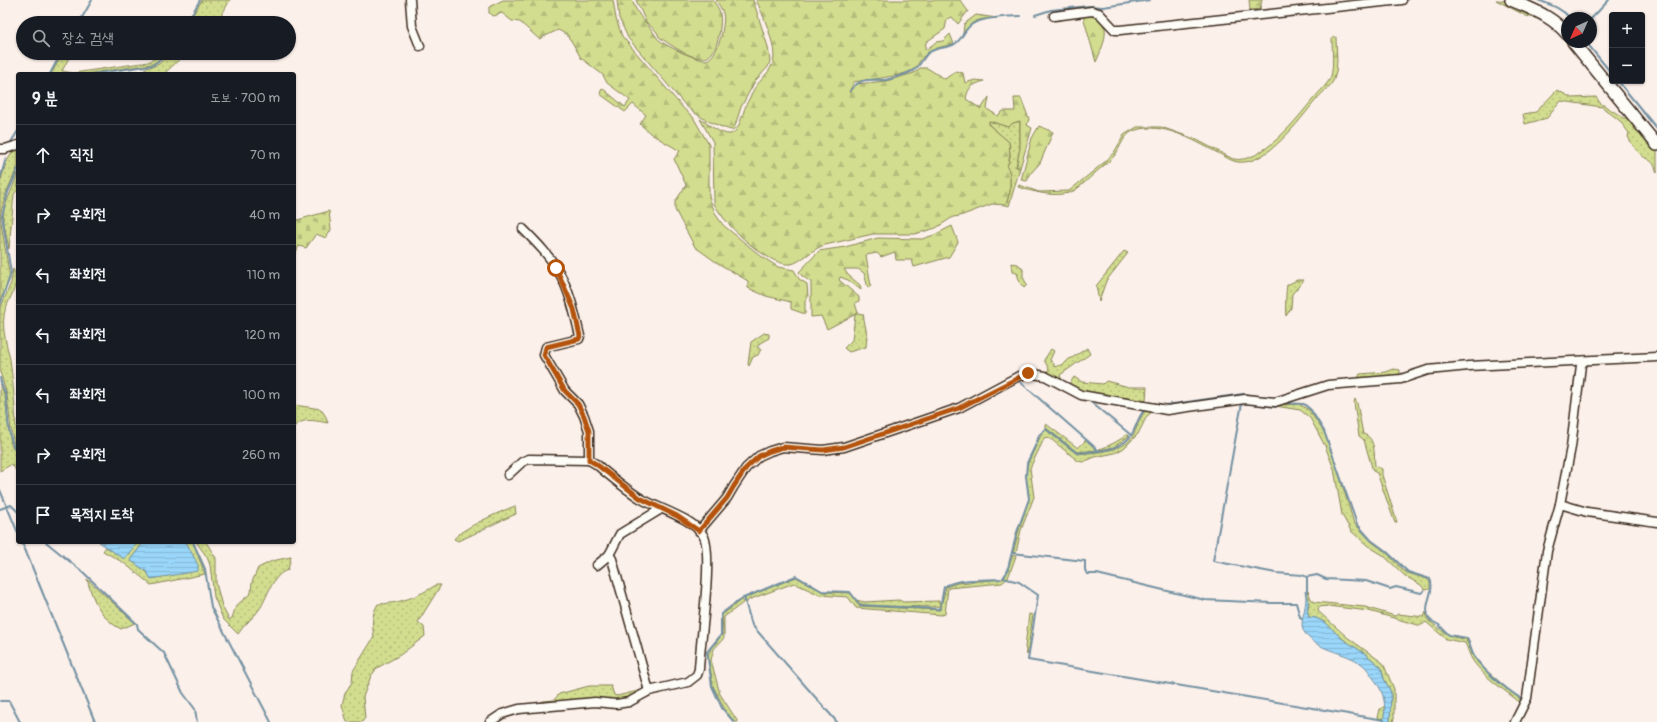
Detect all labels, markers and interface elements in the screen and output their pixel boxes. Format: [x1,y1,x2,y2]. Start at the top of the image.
north arrow [1561,12,1597,48]
map controls [1609,12,1645,84]
button: + [1609,12,1645,48]
search box [16,16,296,60]
icon: search [30,27,52,49]
text: 장소 검색 [62,29,114,48]
button: − [1609,48,1645,84]
text: 9 분 [32,88,58,109]
text: 도보 · 700 m [210,90,280,106]
icon: ahead [32,144,54,166]
text: 직진 [70,145,94,164]
text: 70 m [250,147,280,163]
icon: right [32,204,54,226]
text: 우회전 [70,205,106,224]
text: 40 m [249,207,280,223]
route start [547,259,565,277]
icon: left [32,264,54,286]
text: 좌회전 [70,265,106,284]
text: 110 m [247,267,280,283]
icon: left [32,324,54,346]
text: 좌회전 [70,325,106,344]
text: 120 m [244,327,280,343]
route end [1019,364,1037,382]
icon: left [32,384,54,406]
text: 좌회전 [70,385,106,404]
text: 100 m [243,387,280,403]
icon: right [32,444,54,466]
text: 우회전 [70,445,106,464]
text: 260 m [242,447,280,463]
icon: arrive [32,504,54,526]
text: 목적지 도착 [70,505,134,524]

